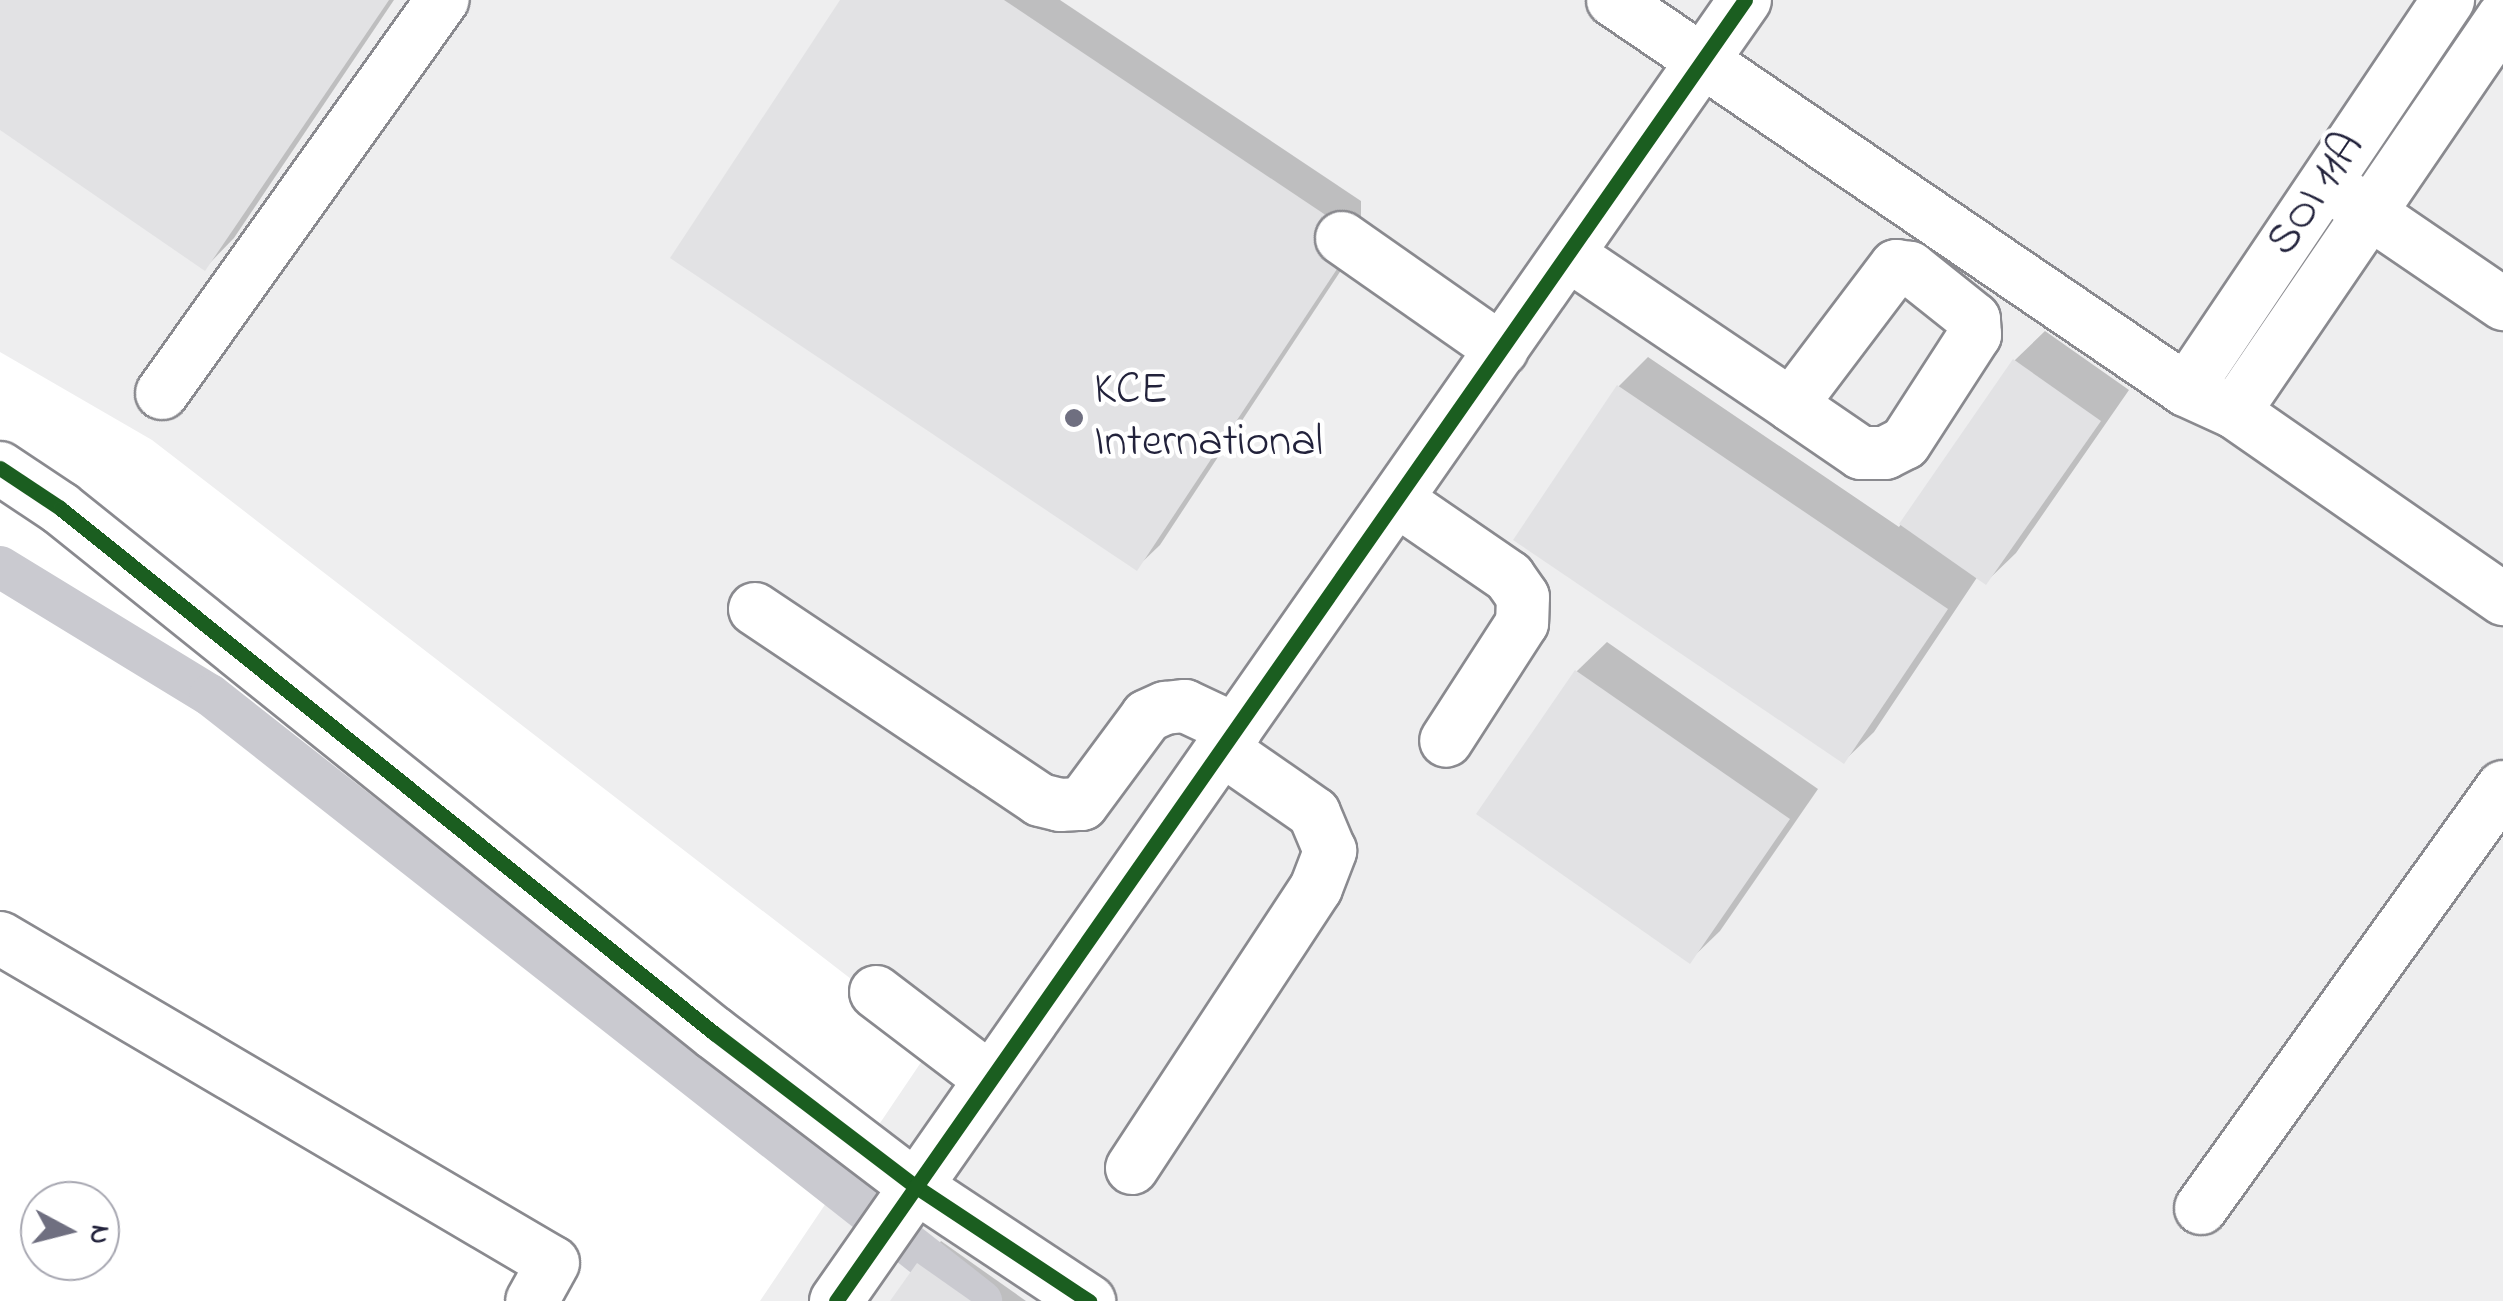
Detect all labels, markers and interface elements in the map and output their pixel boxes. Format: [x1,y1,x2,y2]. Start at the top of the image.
street label: SOI 11A [2256,123,2378,267]
place label: KCE International [1094,365,1323,471]
marker: KCE International [1063,407,1085,429]
north arrow [20,1181,120,1281]
text: N [77,1223,120,1246]

